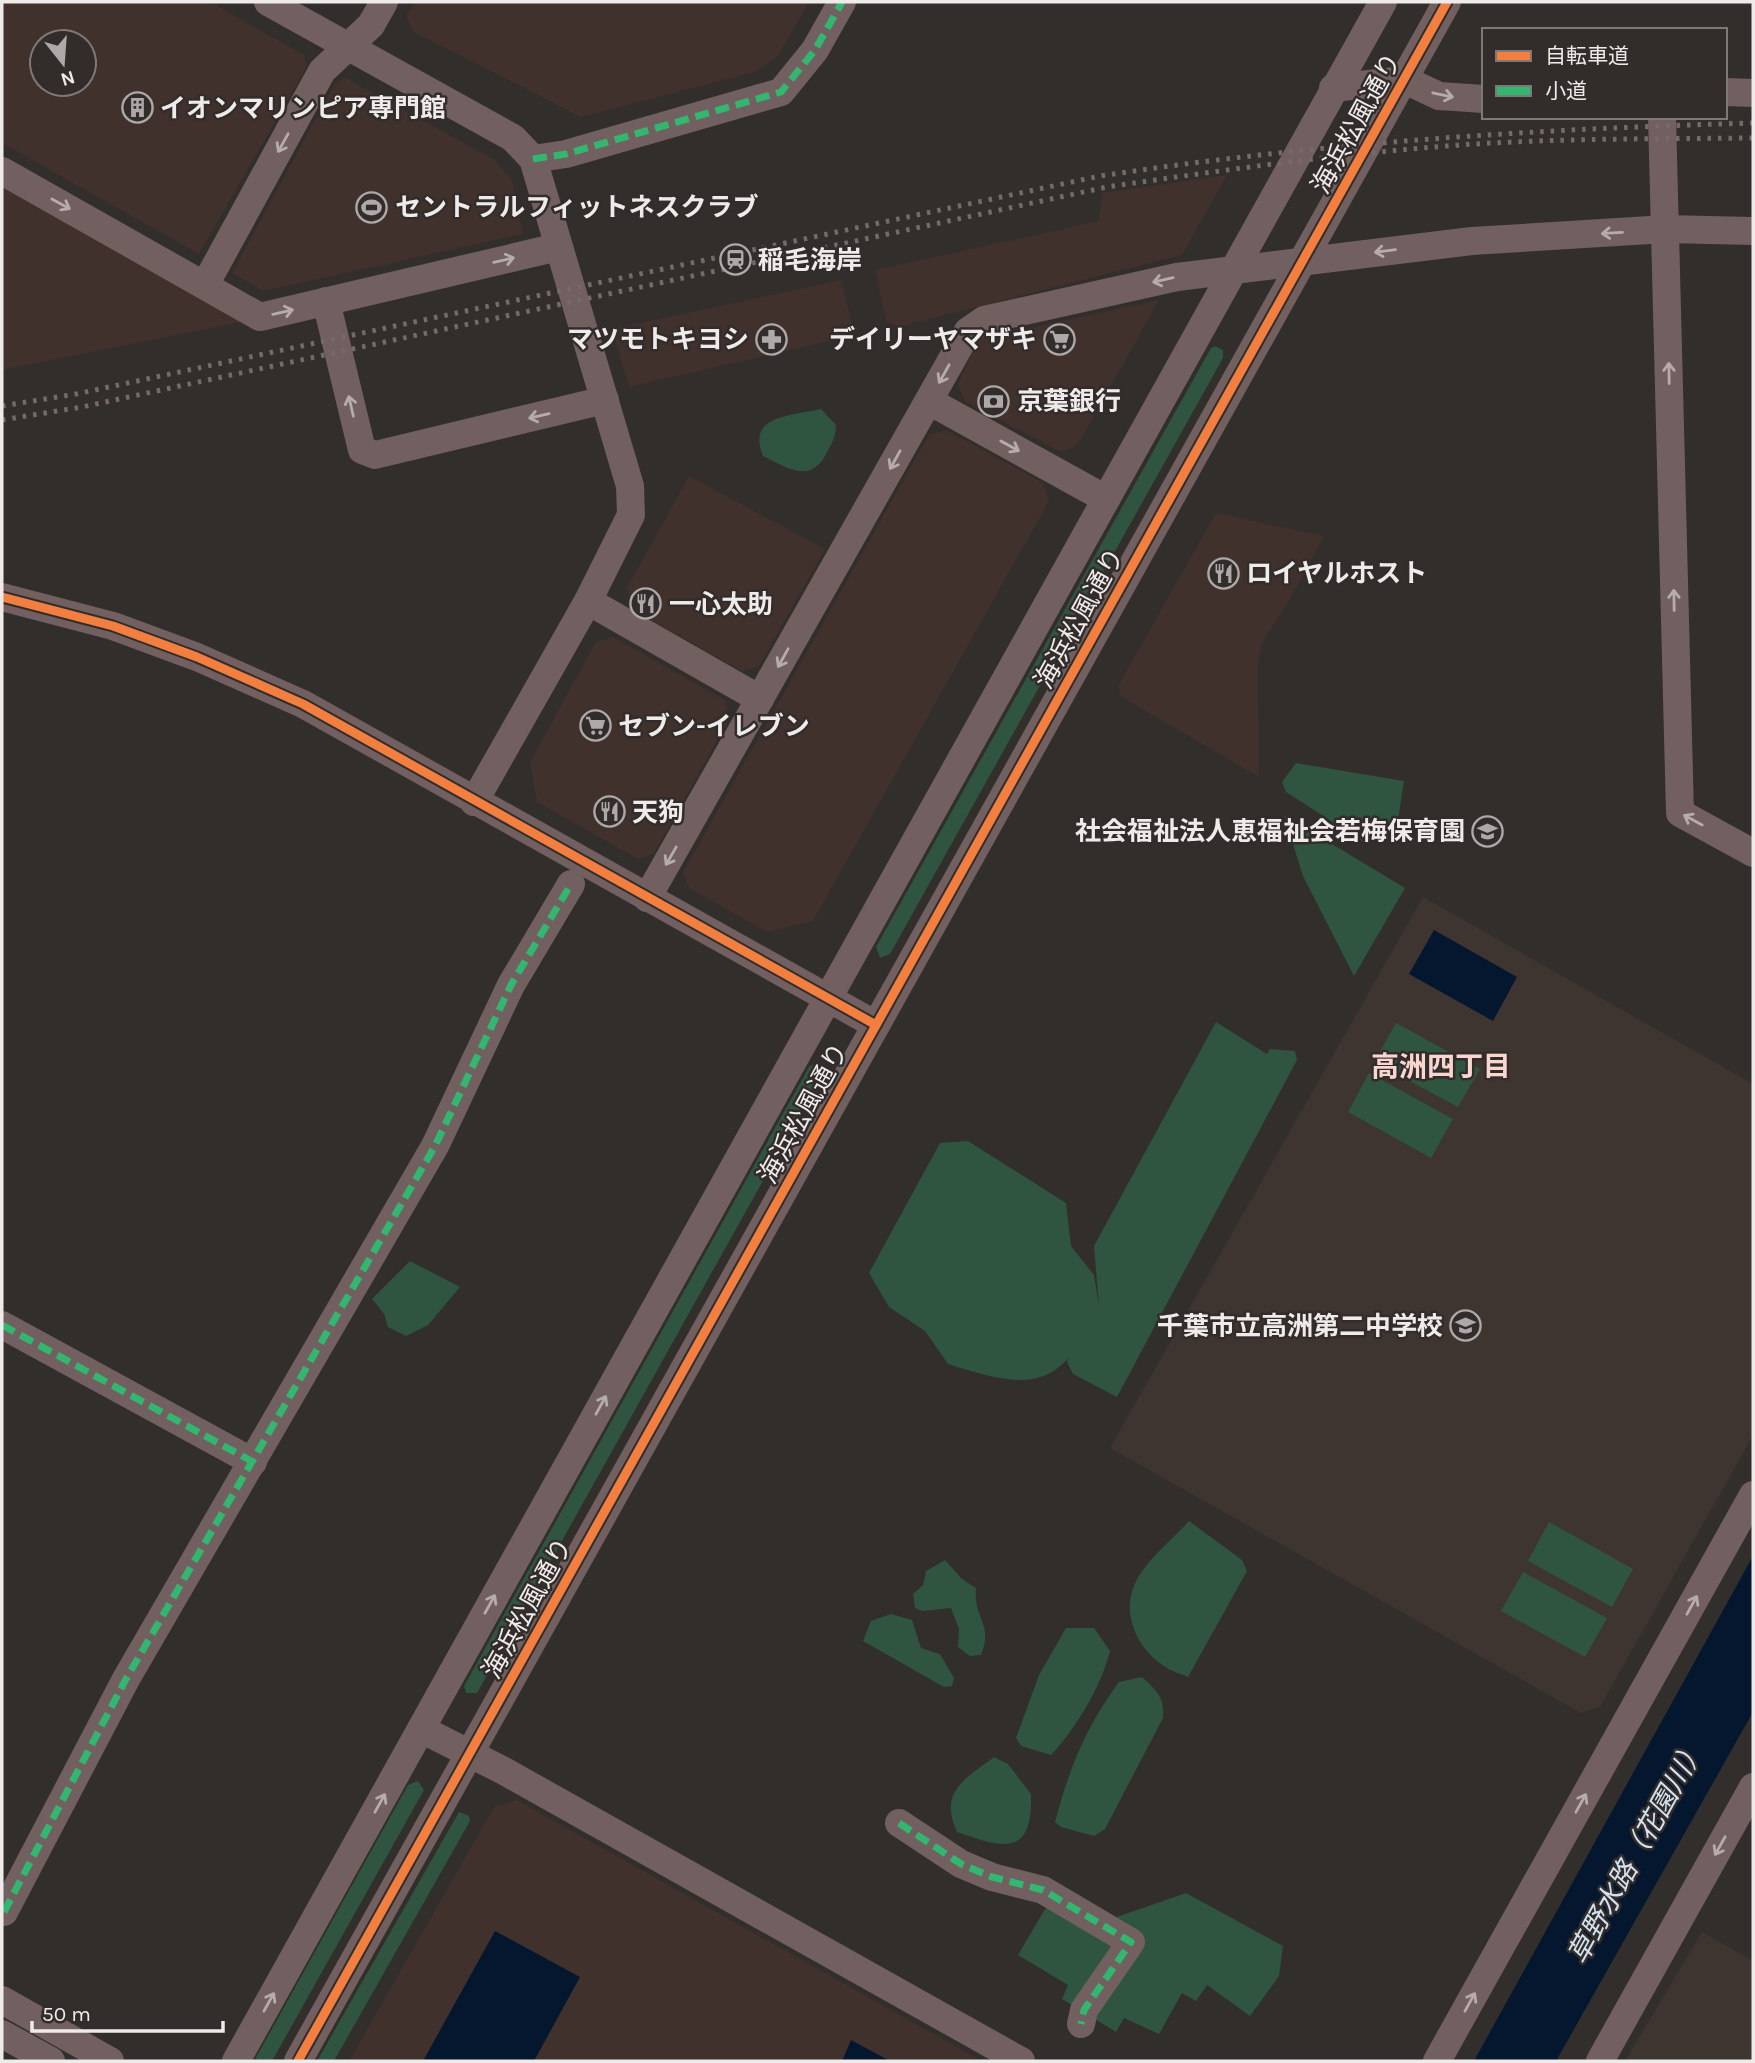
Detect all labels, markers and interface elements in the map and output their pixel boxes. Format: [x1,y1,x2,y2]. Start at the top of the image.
north arrow [28,28,98,98]
legend [1482,28,1727,119]
text: 自転車道 [1545,44,1629,68]
street label: 海浜松風通り [1305,48,1408,199]
text: N [58,66,77,91]
text: 小道 [1545,79,1587,103]
one-way arrow [1431,88,1454,102]
building icon: イオンマリンピア専門館 [120,91,154,125]
place label: イオンマリンピア専門館 [160,93,446,124]
one-way arrow [276,132,289,153]
sports icon: セントラルフィットネスクラブ [355,190,389,224]
place label: セントラルフィットネスクラブ [395,192,758,223]
one-way arrow [51,197,71,211]
one-way arrow [1600,226,1623,239]
station icon: 稲毛海岸 [718,243,752,277]
place label: 稲毛海岸 [758,245,862,276]
one-way arrow [1374,245,1397,258]
one-way arrow [492,253,515,266]
one-way arrow [1152,274,1175,287]
one-way arrow [271,305,294,318]
pharmacy icon: マツモトキヨシ [755,322,789,356]
supermarket icon: デイリーヤマザキ [1043,322,1077,356]
place label: マツモトキヨシ [567,324,749,355]
place label: デイリーヤマザキ [829,324,1037,355]
one-way arrow [1662,361,1676,384]
one-way arrow [937,363,951,383]
bank icon: 京葉銀行 [977,384,1011,418]
place label: 京葉銀行 [1017,386,1121,417]
one-way arrow [344,395,358,418]
one-way arrow [528,410,551,423]
one-way arrow [1000,439,1020,453]
one-way arrow [888,450,902,470]
street label: 海浜松風通り [1028,543,1131,694]
restaurant icon: ロイヤルホスト [1206,556,1240,590]
place label: ロイヤルホスト [1246,558,1427,589]
restaurant icon: 一心太助 [629,587,663,621]
place label: 一心太助 [669,589,773,620]
one-way arrow [1668,589,1681,612]
one-way arrow [776,648,790,668]
supermarket icon: セブン-イレブン [578,709,612,743]
place label: セブン-イレブン [618,711,810,742]
restaurant icon: 天狗 [592,795,626,829]
place label: 天狗 [632,797,684,828]
one-way arrow [1684,813,1704,827]
school or university icon: 社会福祉法人恵福祉会若梅保育園 [1471,814,1505,848]
place label: 社会福祉法人恵福祉会若梅保育園 [1075,816,1465,847]
one-way arrow [664,846,678,866]
street label: 海浜松風通り [752,1038,855,1189]
district label: 高洲四丁目 [1371,1050,1511,1083]
school or university icon: 千葉市立高洲第二中学校 [1449,1309,1483,1343]
place label: 千葉市立高洲第二中学校 [1157,1311,1443,1342]
one-way arrow [594,1395,608,1416]
street label: 海浜松風通り [476,1533,579,1684]
one-way arrow [484,1594,497,1615]
one-way arrow [1685,1595,1699,1615]
water label: 草野水路（花園川） [1561,1733,1712,1969]
one-way arrow [373,1793,387,1813]
one-way arrow [1574,1794,1588,1814]
one-way arrow [1713,1836,1727,1856]
scale bar [32,1990,222,2034]
one-way arrow [262,1992,276,2012]
one-way arrow [1463,1992,1477,2012]
text: 50 m [42,2002,91,2026]

